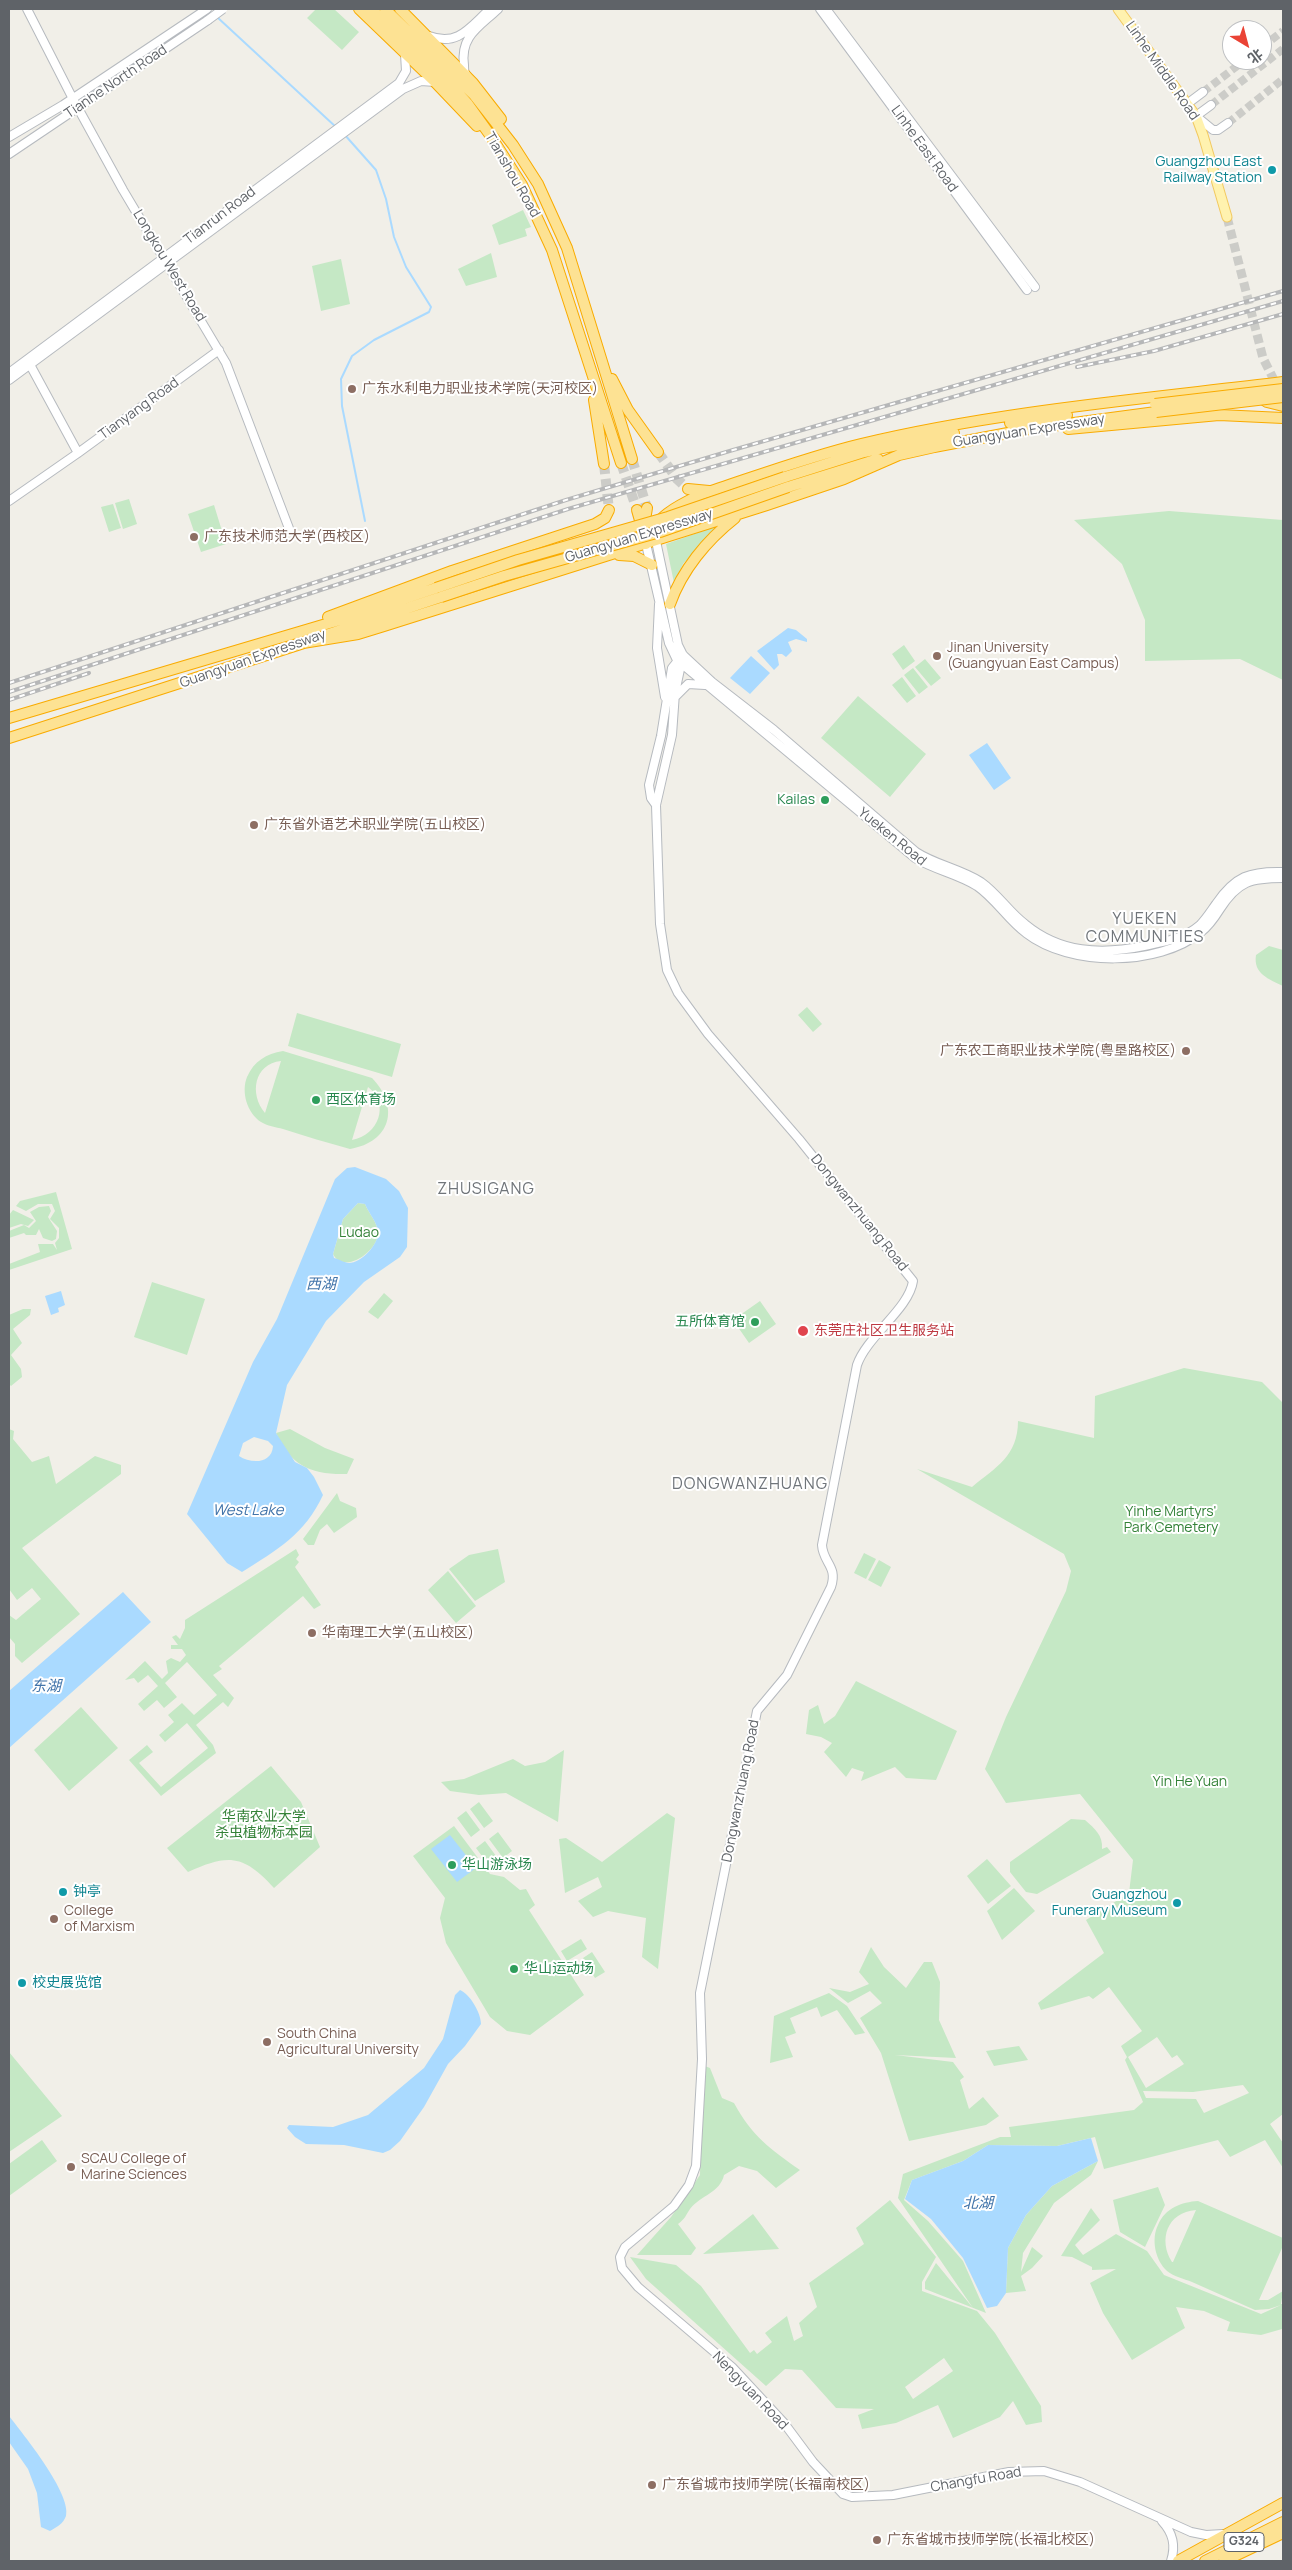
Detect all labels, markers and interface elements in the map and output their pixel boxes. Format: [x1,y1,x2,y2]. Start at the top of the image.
street label: Linhe Middle Road [1122,18,1202,124]
north arrow [1222,20,1272,70]
street label: Tianhe North Road [62,42,170,122]
text: 北 [1244,45,1267,68]
street label: Linhe East Road [887,103,961,195]
street label: Tianshou Road [481,129,543,221]
place label: Guangzhou East Railway Station [1156,154,1262,186]
marker: Guangzhou East Railway Station [1266,164,1278,176]
street label: Tianrun Road [181,184,259,248]
street label: Longkou West Road [129,207,209,325]
street label: Tianyang Road [96,374,182,444]
place label: 广东水利电力职业技术学院(天河校区) [362,381,598,397]
marker: 广东水利电力职业技术学院(天河校区) [346,383,358,395]
street label: Guangyuan Expressway [952,411,1106,451]
street label: Guangyuan Expressway [563,506,715,566]
place label: 广东技术师范大学(西校区) [204,529,370,545]
marker: 广东技术师范大学(西校区) [188,531,200,543]
street label: Guangyuan Expressway [178,626,328,692]
place label: Jinan University (Guangyuan East Campus) [947,640,1120,672]
marker: Jinan University (Guangyuan East Campus) [931,650,943,662]
place label: Kailas [777,792,815,808]
marker: Kailas [819,794,831,806]
street label: Yueken Road [855,804,929,870]
place label: 广东省外语艺术职业学院(五山校区) [264,817,486,833]
marker: 广东省外语艺术职业学院(五山校区) [248,819,260,831]
district label: YUEKEN COMMUNITIES [1084,910,1206,948]
place label: 广东农工商职业技术学院(粤垦路校区) [940,1043,1176,1059]
marker: 广东农工商职业技术学院(粤垦路校区) [1180,1045,1192,1057]
place label: 西区体育场 [326,1092,396,1108]
marker: 西区体育场 [310,1094,322,1106]
street label: Dongwanzhuang Road [807,1151,911,1275]
district label: ZHUSIGANG [436,1180,536,1200]
park label: Ludao [339,1225,379,1241]
water label: 西湖 [306,1276,336,1294]
place label: 五所体育馆 [675,1314,745,1330]
marker: 五所体育馆 [749,1316,761,1328]
place label: 东莞庄社区卫生服务站 [814,1323,954,1339]
marker: 东莞庄社区卫生服务站 [796,1324,810,1338]
district label: DONGWANZHUANG [670,1475,830,1495]
water label: West Lake [213,1502,283,1520]
park label: Yinhe Martyrs' Park Cemetery [1124,1504,1218,1536]
place label: 华南理工大学(五山校区) [322,1625,474,1641]
marker: 华南理工大学(五山校区) [306,1627,318,1639]
water label: 东湖 [31,1678,61,1696]
street label: Dongwanzhuang Road [719,1718,763,1864]
park label: Yin He Yuan [1153,1774,1227,1790]
park label: 华南农业大学 杀虫植物标本园 [215,1809,313,1841]
place label: 华山游泳场 [462,1857,532,1873]
marker: 华山游泳场 [446,1859,458,1871]
place label: 钟亭 [73,1884,101,1900]
marker: 钟亭 [57,1886,69,1898]
place label: Guangzhou Funerary Museum [1052,1887,1167,1920]
marker: Guangzhou Funerary Museum [1171,1897,1183,1909]
place label: College of Marxism [64,1903,135,1935]
marker: College of Marxism [48,1913,60,1925]
place label: 华山运动场 [524,1961,594,1977]
marker: 华山运动场 [508,1963,520,1975]
place label: 校史展览馆 [32,1975,102,1991]
marker: 校史展览馆 [16,1977,28,1989]
place label: South China Agricultural University [277,2026,419,2058]
marker: South China Agricultural University [261,2036,273,2048]
place label: SCAU College of Marine Sciences [81,2151,187,2184]
marker: SCAU College of Marine Sciences [65,2161,77,2173]
water label: 北湖 [963,2195,993,2213]
street label: Nengyuan Road [709,2349,791,2433]
street label: Changfu Road [929,2464,1023,2496]
place label: 广东省城市技师学院(长福南校区) [662,2477,870,2493]
marker: 广东省城市技师学院(长福南校区) [646,2479,658,2491]
place label: 广东省城市技师学院(长福北校区) [887,2532,1095,2548]
road number: G324 [1224,2532,1264,2552]
marker: 广东省城市技师学院(长福北校区) [871,2534,883,2546]

